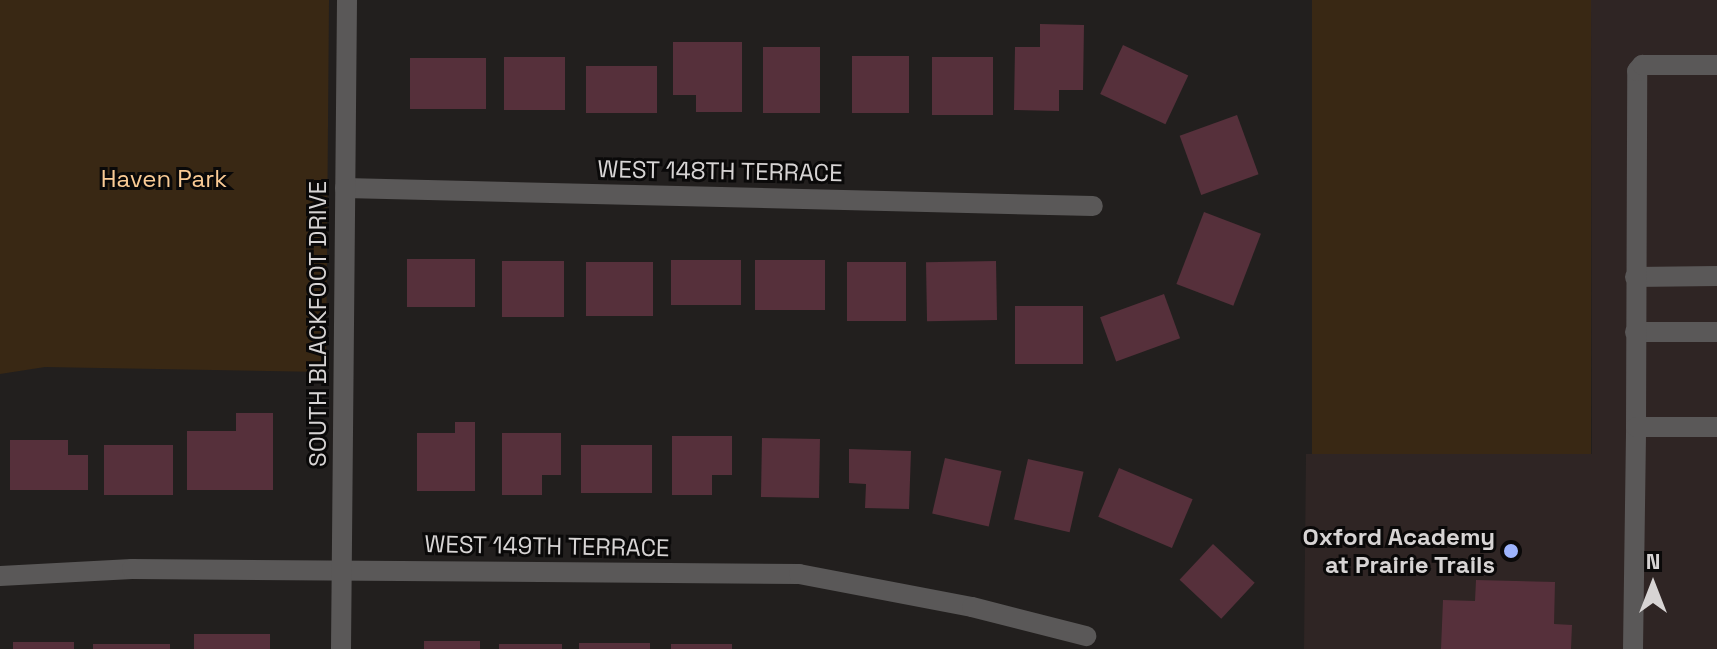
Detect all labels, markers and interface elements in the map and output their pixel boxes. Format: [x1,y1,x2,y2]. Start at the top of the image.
street label: WEST 148TH TERRACE [597,154,843,188]
park label: Haven Park [101,165,227,193]
street label: SOUTH BLACKFOOT DRIVE [304,181,332,467]
place label: Oxford Academy at Prairie Trails [1302,523,1495,579]
street label: WEST 149TH TERRACE [424,529,670,563]
marker: Oxford Academy at Prairie Trails [1502,542,1520,560]
north arrow [1613,545,1693,625]
text: N [1646,547,1660,575]

